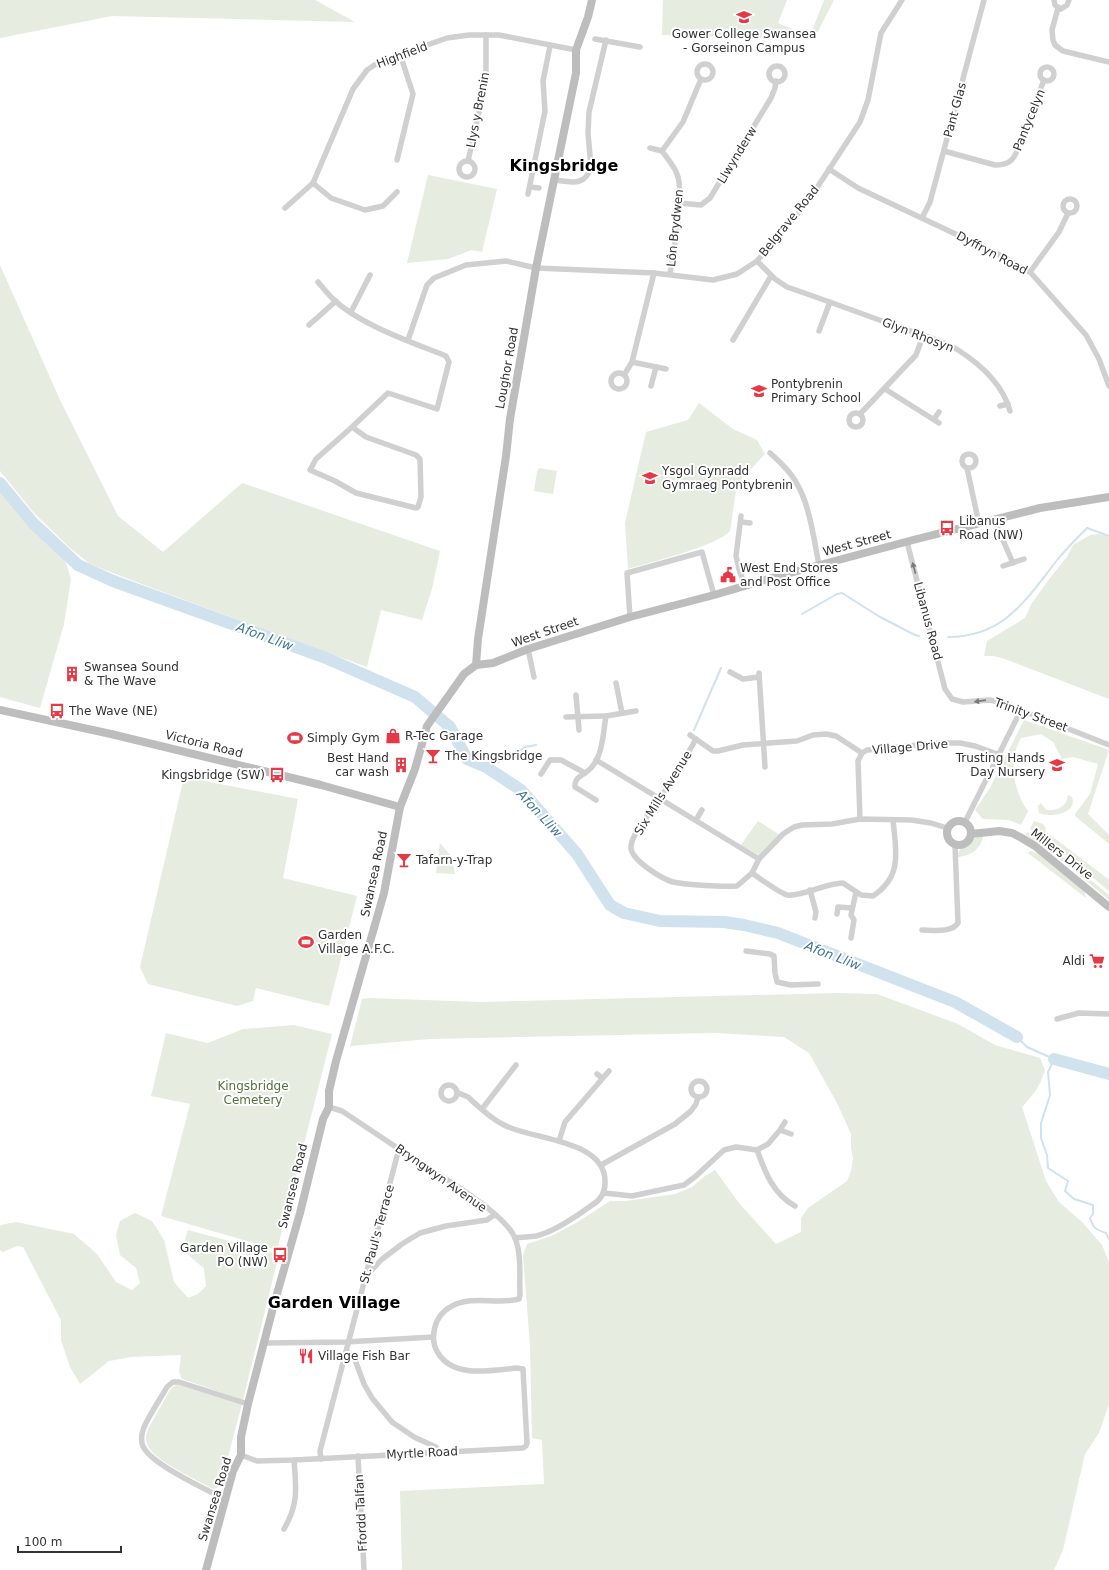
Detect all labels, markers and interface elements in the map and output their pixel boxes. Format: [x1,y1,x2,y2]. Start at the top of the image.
school or university icon: Gower College Swansea - Gorseinon Campus [735,8,753,26]
place label: Gower College Swansea - Gorseinon Campus [672,27,816,55]
street label: Highfield [375,39,429,71]
street label: Llys y Brenin [464,71,492,149]
street label: Pant Glas [941,81,969,139]
street label: Pantycelyn [1010,87,1048,153]
street label: Llwynderw [714,124,760,186]
district label: Kingsbridge [510,156,619,175]
street label: Belgrave Road [756,183,822,259]
street label: Lôn Brydwen [664,189,686,267]
street label: Dyffryn Road [954,228,1030,278]
street label: Glyn Rhosyn [880,315,956,355]
street label: Loughor Road [493,326,521,410]
place label: Pontybrenin Primary School [771,377,861,405]
school or university icon: Pontybrenin Primary School [750,382,768,400]
place label: Ysgol Gynradd Gymraeg Pontybrenin [661,464,793,492]
school or university icon: Ysgol Gynradd Gymraeg Pontybrenin [641,469,659,487]
place label: Libanus Road (NW) [959,514,1023,542]
bus stop icon: Libanus Road (NW) [938,519,956,537]
street label: West Street [821,527,893,559]
place label: West End Stores and Post Office [740,561,838,589]
one-way arrow [911,562,917,574]
public building icon: West End Stores and Post Office [719,566,737,584]
street label: Libanus Road [911,580,945,662]
street label: West Street [510,614,581,650]
water label: Afon Lliw [234,619,295,654]
place label: Swansea Sound & The Wave [84,660,179,688]
building icon: Swansea Sound & The Wave [63,665,81,683]
street label: Trinity Street [992,695,1070,735]
one-way arrow [974,698,986,704]
bus stop icon: The Wave (NE) [48,702,66,720]
place label: The Wave (NE) [68,704,158,718]
shop icon: R-Tec Garage [384,727,402,745]
street label: Victoria Road [164,728,244,760]
sports icon: Simply Gym [286,729,304,747]
place label: R-Tec Garage [405,729,483,743]
place label: Simply Gym [307,731,380,745]
street label: Village Drive [871,737,949,757]
bar icon: The Kingsbridge [424,747,442,765]
street label: Six Mills Avenue [631,748,695,838]
place label: The Kingsbridge [444,749,542,763]
place label: Best Hand car wash [327,751,389,779]
place label: Trusting Hands Day Nursery [955,751,1045,779]
building icon: Best Hand car wash [392,756,410,774]
school or university icon: Trusting Hands Day Nursery [1048,756,1066,774]
bus stop icon: Kingsbridge (SW) [268,766,286,784]
place label: Kingsbridge (SW) [161,768,265,782]
water label: Afon Lliw [513,786,565,840]
street label: Millers Drive [1028,825,1096,883]
street label: Swansea Road [358,830,390,918]
bar icon: Tafarn-y-Trap [395,851,413,869]
place label: Tafarn-y-Trap [415,853,492,867]
place label: Garden Village A.F.C. [318,928,395,956]
sports icon: Garden Village A.F.C. [297,933,315,951]
water label: Afon Lliw [802,938,863,973]
supermarket icon: Aldi [1088,952,1106,970]
place label: Aldi [1063,954,1085,968]
park label: Kingsbridge Cemetery [217,1079,289,1107]
street label: Bryngwyn Avenue [393,1141,489,1215]
street label: Swansea Road [276,1142,310,1230]
street label: St. Paul's Terrace [357,1183,397,1285]
place label: Garden Village PO (NW) [180,1241,268,1269]
bus stop icon: Garden Village PO (NW) [271,1246,289,1264]
district label: Garden Village [268,1293,401,1312]
restaurant icon: Village Fish Bar [297,1347,315,1365]
place label: Village Fish Bar [318,1349,410,1363]
street label: Myrtle Road [386,1444,458,1462]
street label: Swansea Road [196,1455,234,1543]
street label: Ffordd Talfan [352,1474,370,1552]
scale bar [18,1528,121,1554]
text: 100 m [24,1535,62,1549]

